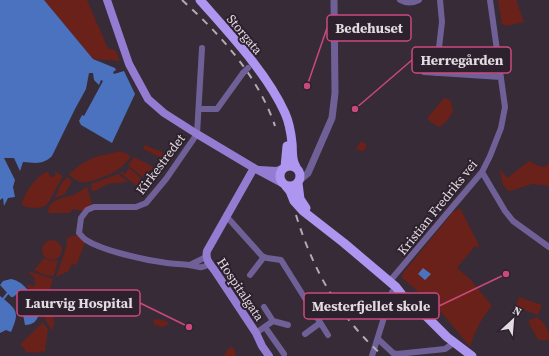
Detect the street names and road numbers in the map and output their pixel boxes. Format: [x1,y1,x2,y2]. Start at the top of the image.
street label: Storgata [223,11,267,58]
street label: Kirkestredet [132,130,189,198]
street label: Kristian Fredriks vei [394,156,481,258]
street label: Hospitalgata [213,254,268,324]

